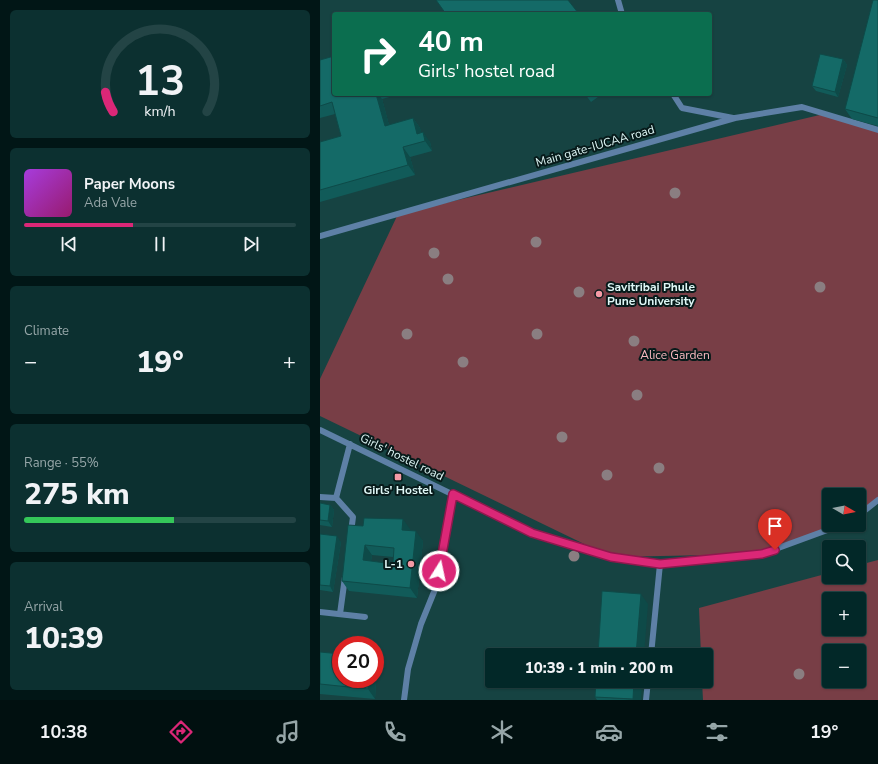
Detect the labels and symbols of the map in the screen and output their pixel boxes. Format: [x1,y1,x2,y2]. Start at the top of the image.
street label: Main gate-IUCAA road [534,121,656,171]
place label: Savitribai Phule Pune University [607,279,695,309]
marker: Savitribai Phule Pune University [594,289,604,299]
park label: Alice Garden [640,347,710,363]
street label: Girls' hostel road [357,430,447,484]
marker: Girls' Hostel [393,472,403,482]
place label: Girls' Hostel [363,482,433,498]
north arrow [822,488,866,532]
pin [758,509,792,550]
position arrow [418,550,460,592]
place label: L-1 [384,556,403,572]
marker: L-1 [406,559,416,569]
speed limit sign: 20 [332,636,384,688]

